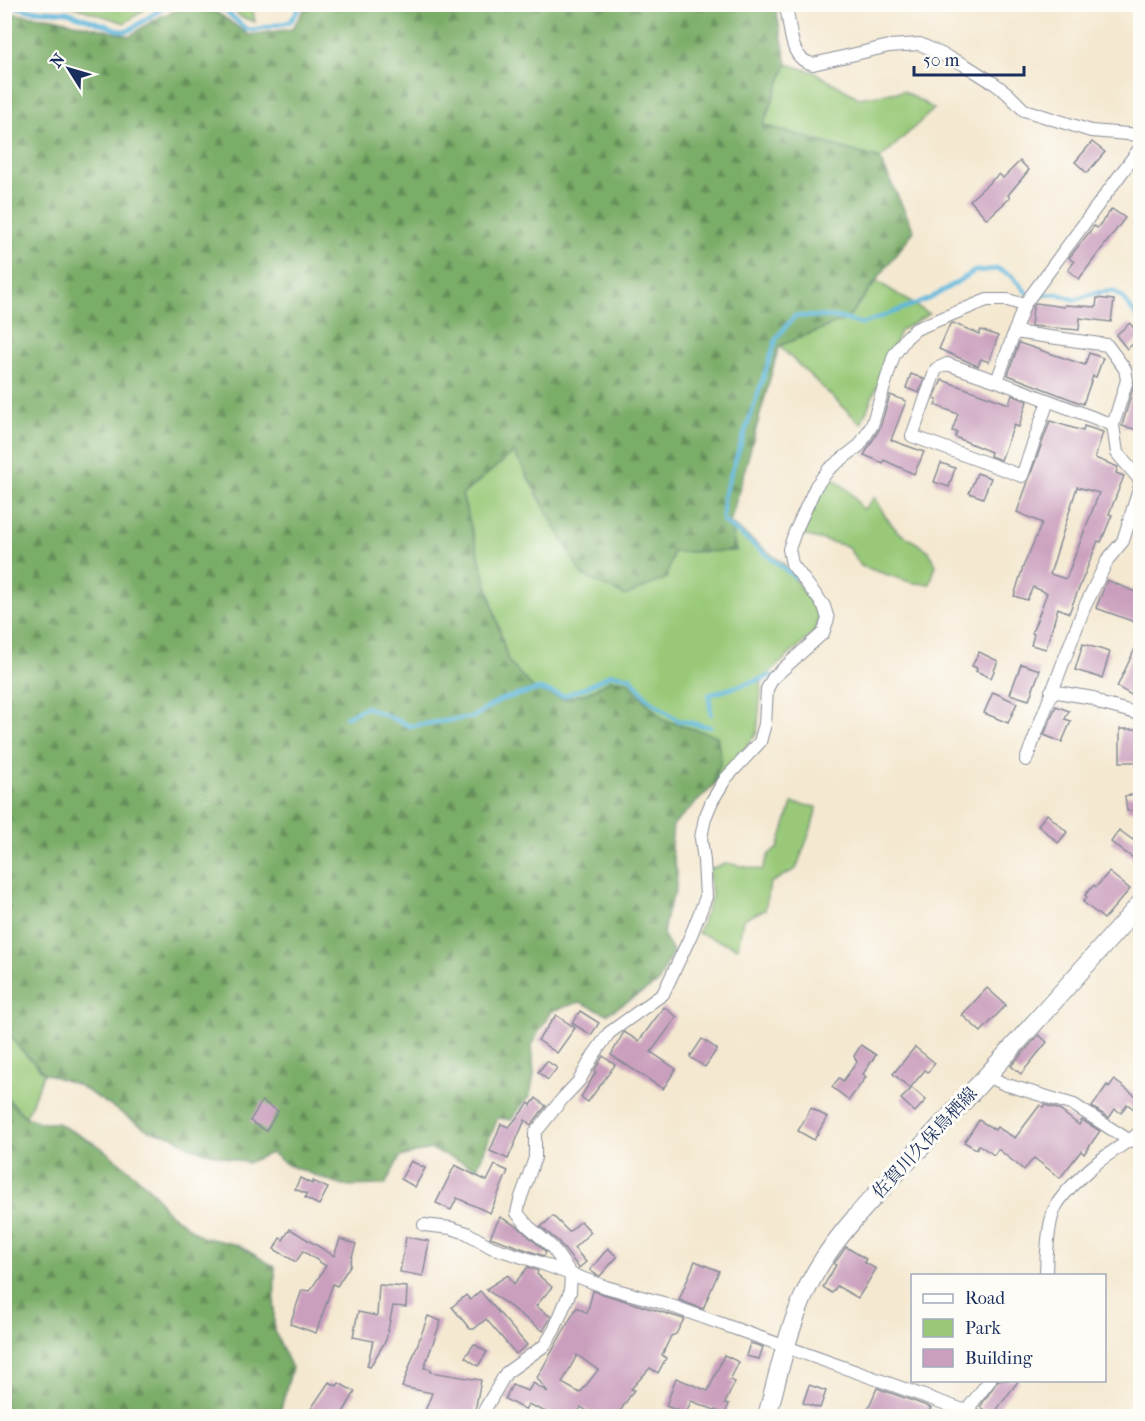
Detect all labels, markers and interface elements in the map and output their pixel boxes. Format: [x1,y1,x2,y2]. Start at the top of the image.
north arrow [39,39,99,99]
scale bar [914,39,1024,77]
text: N [46,49,69,71]
text: 50 m [923,50,960,71]
street label: 佐賀川久保鳥栖線 [868,1083,982,1203]
legend [911,1274,1106,1382]
text: Road [965,1288,1005,1309]
text: Park [965,1318,1002,1339]
text: Building [965,1348,1033,1369]

